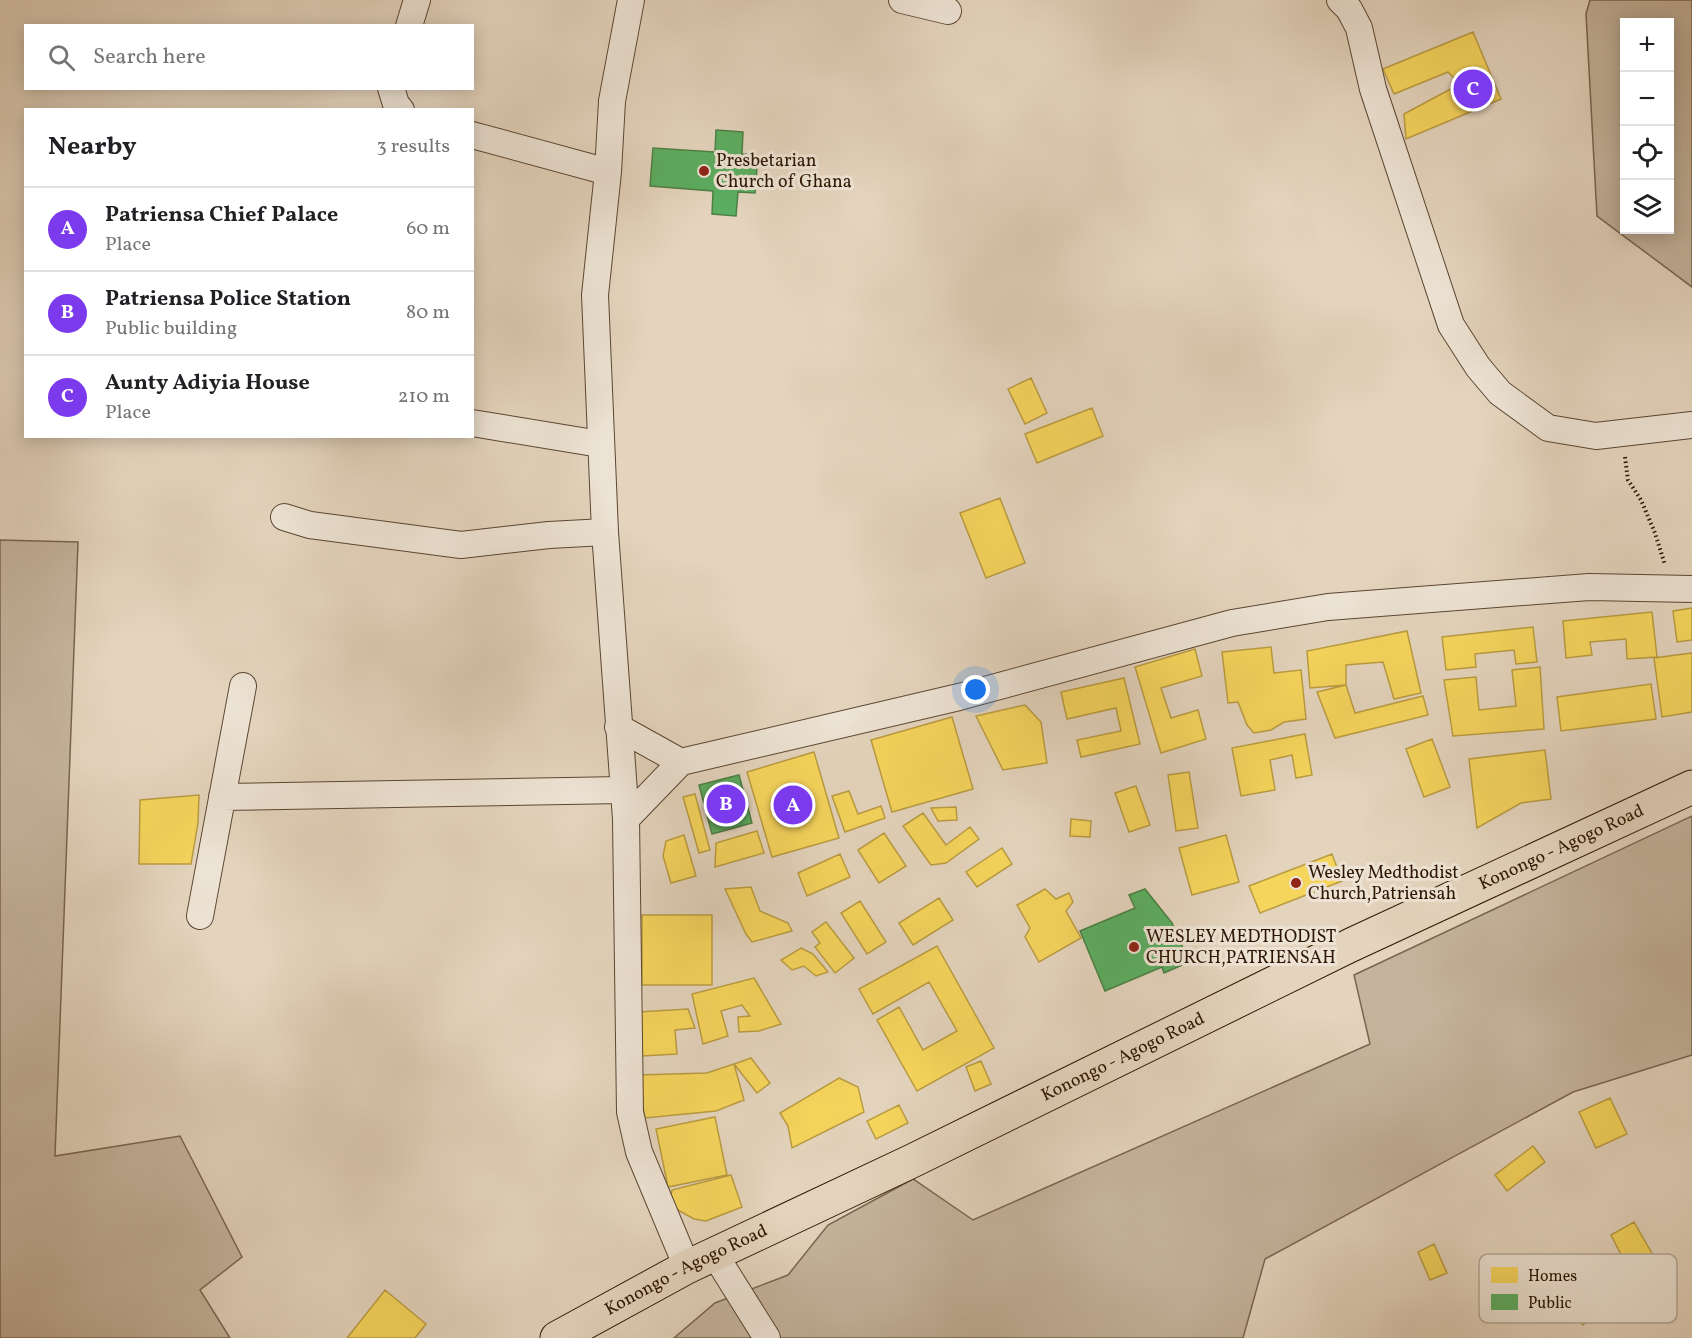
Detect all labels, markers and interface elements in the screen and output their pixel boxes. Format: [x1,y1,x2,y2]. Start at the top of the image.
map controls [1620,18,1674,234]
button: + [1620,18,1674,72]
search box [24,24,474,90]
icon: search [45,41,78,74]
text: Search here [93,42,206,73]
pin: C [1454,66,1492,112]
button: − [1620,72,1674,126]
button: locate [1620,126,1674,180]
text: Nearby [48,129,137,165]
text: 3 results [376,133,450,161]
place label: Presbetarian Church of Ghana [716,149,852,195]
marker: Presbetarian Church of Ghana [697,164,711,178]
button: layers [1620,180,1674,234]
text: Patriensa Chief Palace [105,200,338,231]
text: A [60,215,75,243]
text: 60 m [406,215,450,243]
text: Place [105,231,151,259]
text: Patriensa Police Station [105,284,351,315]
text: B [61,299,74,327]
text: 80 m [406,299,450,327]
text: Public building [105,315,237,343]
text: Aunty Adiyia House [105,368,310,399]
text: C [61,383,74,411]
text: 210 m [398,383,450,411]
text: Place [105,399,151,427]
your location [961,675,990,704]
pin: B [706,782,746,826]
pin: A [774,782,812,828]
street label: Konongo - Agogo Road [1475,798,1648,897]
place label: Wesley Medthodist Church,Patriensah [1308,861,1459,907]
marker: Wesley Medthodist Church,Patriensah [1289,876,1303,890]
place label: WESLEY MEDTHODIST CHURCH,PATRIENSAH [1146,925,1337,971]
marker: WESLEY MEDTHODIST CHURCH,PATRIENSAH [1127,940,1141,954]
street label: Konongo - Agogo Road [1037,1006,1209,1108]
street label: Konongo - Agogo Road [600,1218,772,1322]
legend [1479,1254,1677,1323]
text: Homes [1528,1266,1577,1288]
text: Public [1528,1293,1572,1315]

